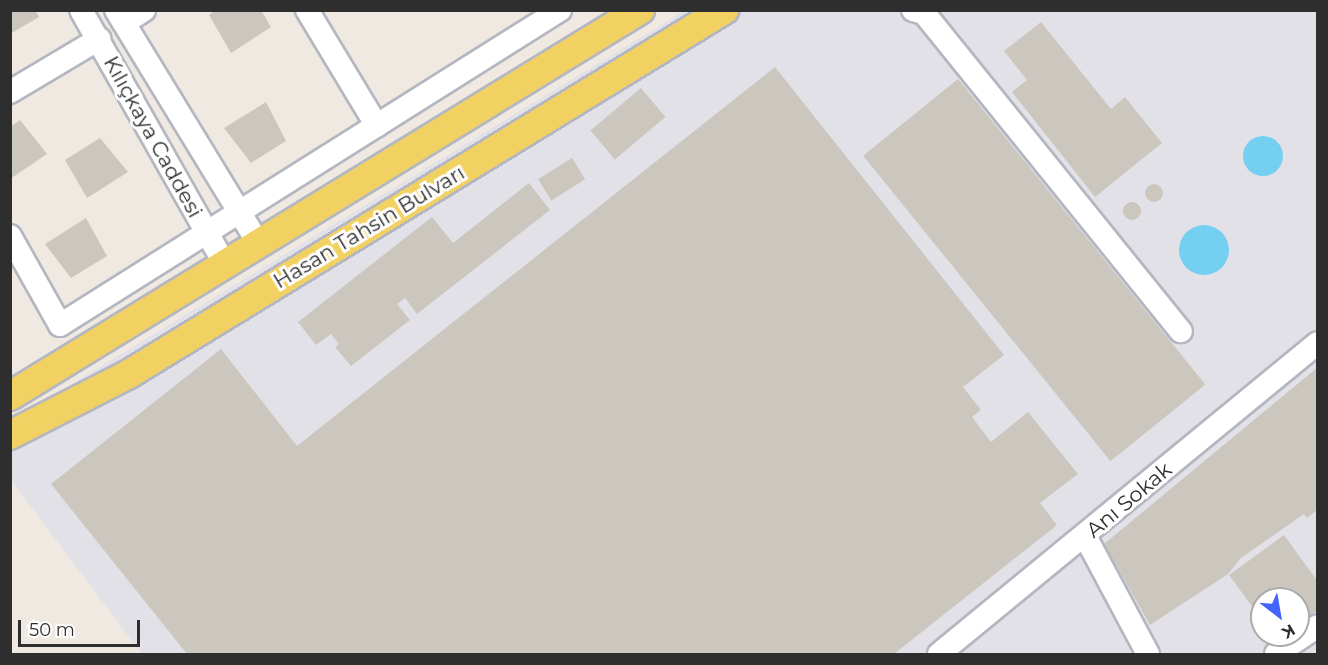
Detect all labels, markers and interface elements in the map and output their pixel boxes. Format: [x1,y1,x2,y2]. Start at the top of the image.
street label: Kılıçkaya Caddesi [98,52,208,222]
street label: Hasan Tahsin Bulvarı [269,160,469,294]
street label: Anı Sokak [1081,457,1177,543]
north arrow [1250,587,1310,647]
scale bar [21,608,142,646]
text: 50 m [29,619,75,641]
text: K [1279,620,1298,642]

